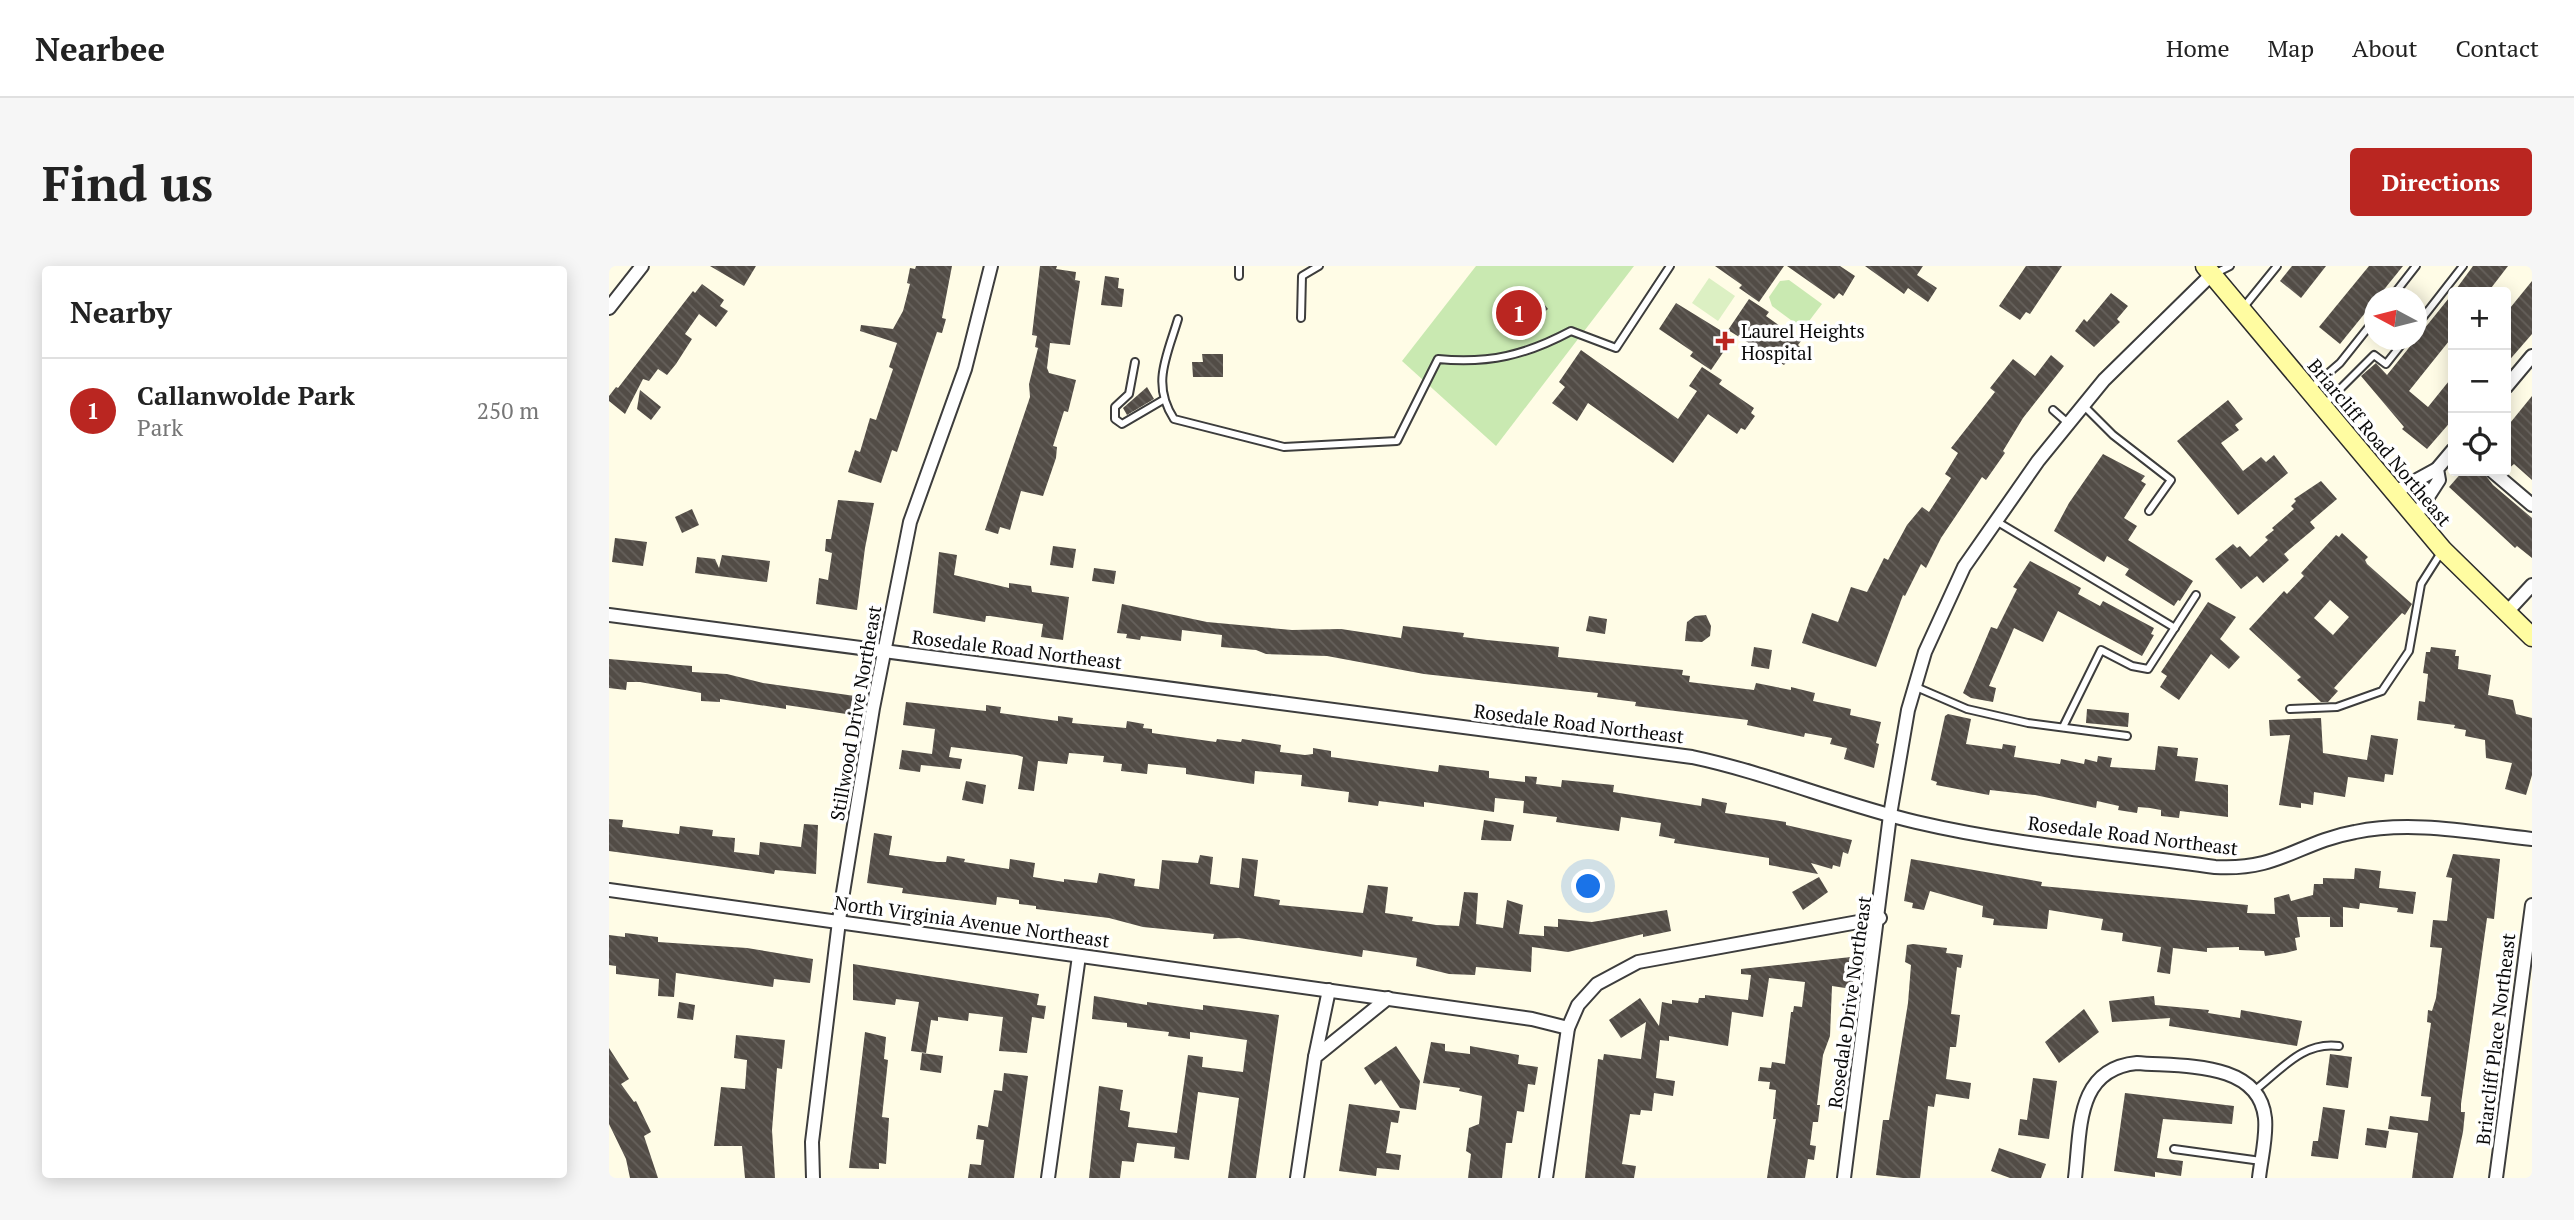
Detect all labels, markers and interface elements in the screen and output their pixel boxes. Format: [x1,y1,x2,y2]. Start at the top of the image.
text: Nearbee [35,27,165,70]
text: Home [2166,32,2230,64]
text: Map [2268,32,2314,64]
text: About [2352,32,2418,64]
text: Contact [2456,32,2539,64]
button: Directions [2350,148,2532,216]
text: Find us [42,150,213,215]
pin: 1 [1496,287,1542,339]
north arrow [2364,287,2427,350]
map controls [2448,287,2511,476]
button: + [2448,287,2511,350]
text: Nearby [70,292,172,332]
place label: Laurel Heights Hospital [1741,318,1865,365]
marker: Laurel Heights Hospital [1715,331,1735,351]
button: − [2448,350,2511,413]
street label: Briarcliff Road Northeast [2303,353,2457,531]
text: Callanwolde Park [137,378,355,412]
text: 1 [87,395,100,426]
text: 250 m [477,395,539,426]
text: Park [137,412,183,443]
button: locate [2448,413,2511,476]
street label: Stillwood Drive Northeast [824,603,886,823]
street label: Rosedale Road Northeast [911,624,1123,674]
street label: Rosedale Road Northeast [1473,698,1685,748]
street label: Rosedale Road Northeast [2027,810,2239,860]
your location [1571,869,1605,903]
street label: North Virginia Avenue Northeast [833,889,1111,953]
street label: Rosedale Drive Northeast [1822,894,1876,1110]
street label: Briarcliff Place Northeast [2470,932,2520,1146]

